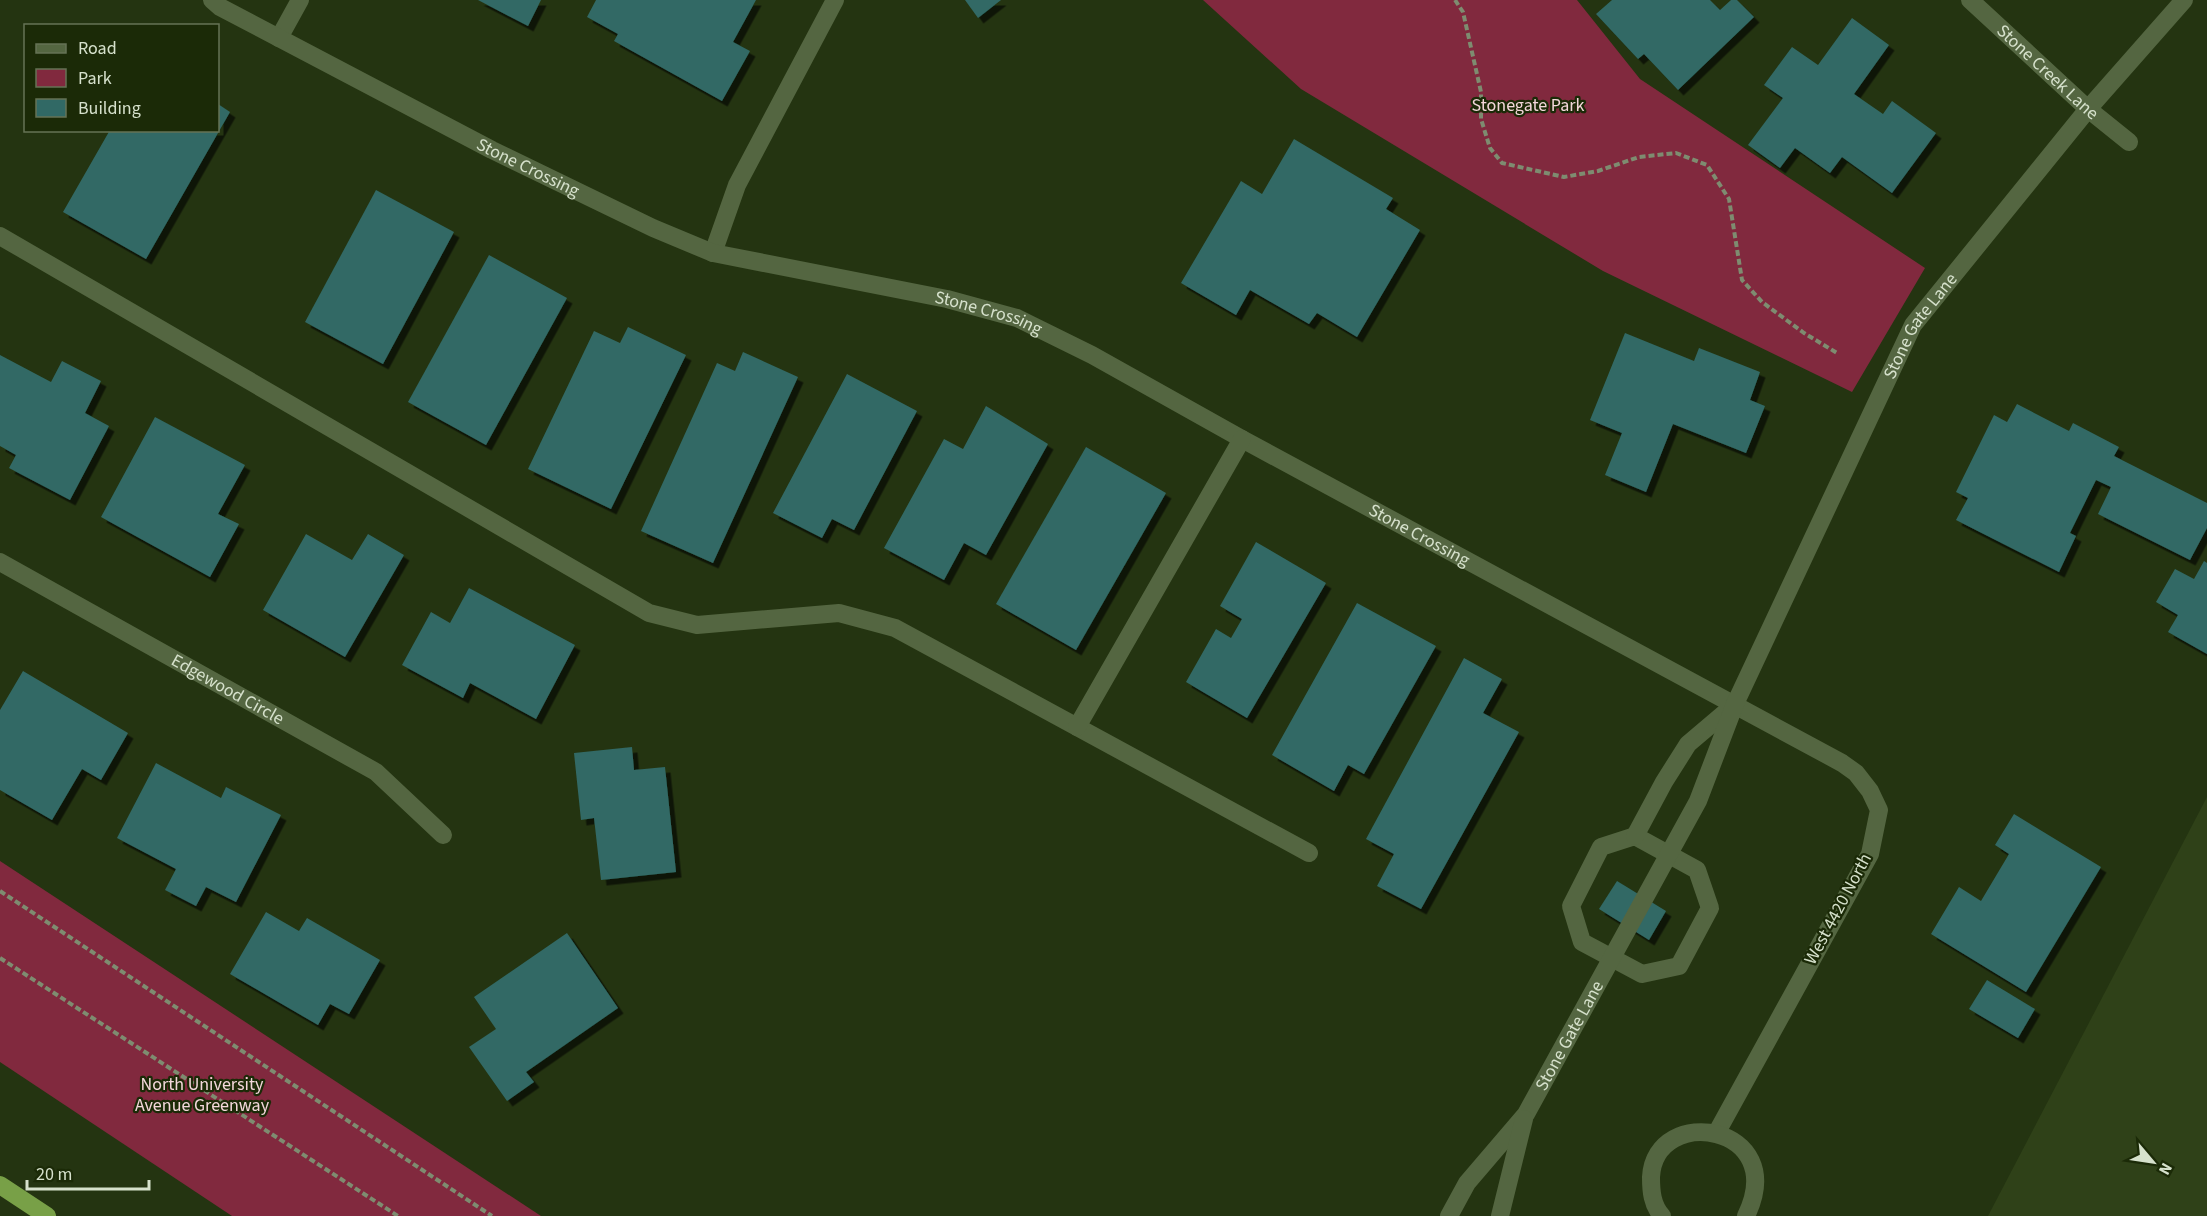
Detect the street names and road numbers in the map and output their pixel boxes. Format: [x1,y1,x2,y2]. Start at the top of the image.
street label: Stone Creek Lane [1991,18,2104,125]
street label: Stone Crossing [472,132,584,203]
street label: Stone Gate Lane [1877,267,1963,383]
street label: Stone Crossing [933,284,1047,341]
street label: Stone Crossing [1364,497,1475,572]
street label: Edgewood Circle [167,648,289,731]
street label: West 4420 North [1798,849,1878,969]
street label: Stone Gate Lane [1529,976,1610,1095]

